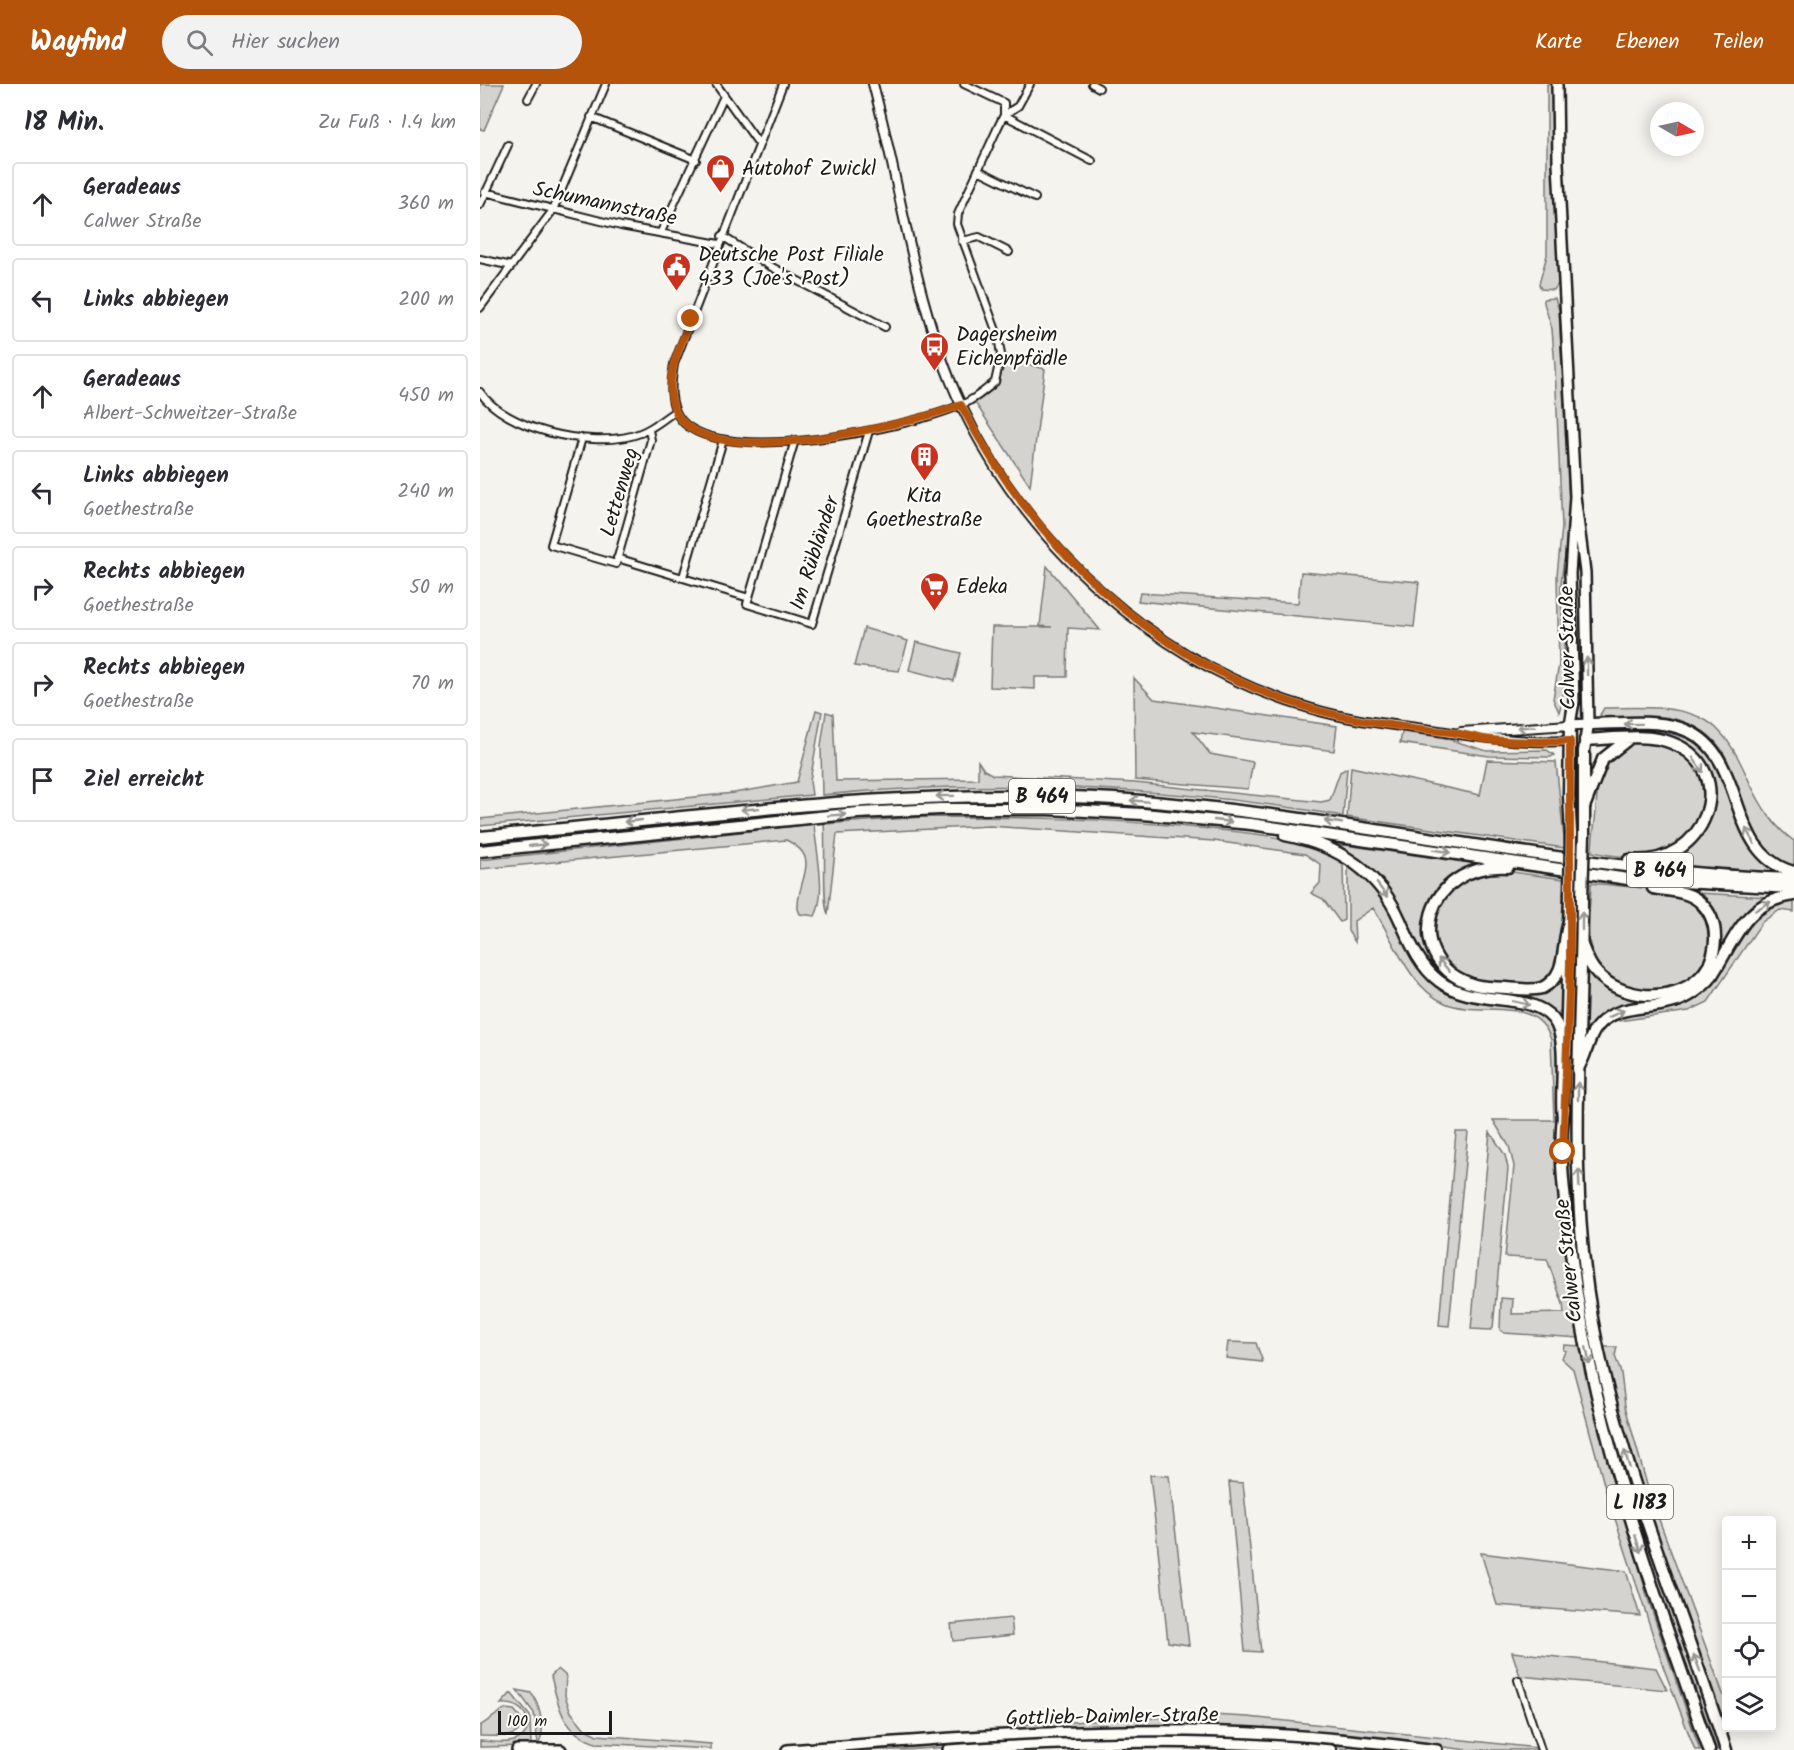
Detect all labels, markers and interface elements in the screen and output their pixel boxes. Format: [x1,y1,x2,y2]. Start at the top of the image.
search box [162,15,582,69]
text: Wayfind [30,20,126,65]
text: Hier suchen [231,25,340,60]
icon: search [183,26,216,59]
text: Karte [1535,26,1582,59]
text: Ebenen [1615,26,1680,59]
text: Teilen [1713,26,1764,59]
text: 18 Min. [24,102,104,144]
north arrow [1650,102,1704,156]
text: Zu Fuß · 1.4 km [318,107,456,139]
shop icon: Autohof Zwickl [705,152,737,194]
place label: Autohof Zwickl [742,153,876,186]
text: Geradeaus [83,171,181,206]
street label: Schumannstraße [530,173,680,236]
icon: ahead [26,188,59,221]
text: 360 m [398,188,454,220]
text: Calwer Straße [83,206,201,238]
place label: Deutsche Post Filiale 433 (Joe's Post) [698,239,884,296]
public building icon: Deutsche Post Filiale 433 (Joe's Post) [661,250,693,292]
text: Links abbiegen [83,283,229,318]
icon: left [26,284,59,317]
text: 200 m [398,284,454,316]
route end [677,305,703,331]
place label: Dagersheim Eichenpfädle [956,319,1068,376]
bus stop icon: Dagersheim Eichenpfädle [919,330,951,372]
text: Geradeaus [83,363,181,398]
icon: ahead [26,380,59,413]
text: 450 m [398,380,454,412]
text: Albert-Schweitzer-Straße [83,398,297,430]
building icon: Kita Goethestraße [908,440,940,482]
street label: Lettenweg [592,444,649,541]
text: Links abbiegen [83,459,229,494]
icon: left [26,476,59,509]
text: 240 m [397,476,454,508]
place label: Kita Goethestraße [866,480,983,537]
street label: Im Rübländer [781,491,850,615]
text: Goethestraße [83,494,194,526]
text: Rechts abbiegen [83,555,245,590]
supermarket icon: Edeka [919,570,951,612]
place label: Edeka [956,571,1008,604]
icon: right [26,572,59,605]
text: 50 m [409,572,454,604]
street label: Calwer Straße [1551,585,1586,710]
text: Goethestraße [83,590,194,622]
text: Rechts abbiegen [83,651,245,686]
one-way arrow [1581,656,1593,676]
icon: right [26,668,59,701]
text: 70 m [411,668,454,700]
text: Goethestraße [83,686,194,718]
one-way arrow [1624,718,1644,730]
one-way arrow [1517,722,1537,733]
one-way arrow [1692,757,1704,773]
text: Ziel erreicht [83,763,204,798]
icon: arrive [26,764,59,797]
road number: B 464 [1009,779,1075,813]
one-way arrow [935,791,955,802]
one-way arrow [1130,795,1150,806]
one-way arrow [741,804,760,815]
one-way arrow [826,809,846,820]
one-way arrow [624,816,644,827]
one-way arrow [1212,816,1232,827]
one-way arrow [1324,817,1344,828]
one-way arrow [1744,828,1756,845]
one-way arrow [528,839,548,850]
one-way arrow [1432,845,1451,856]
road number: B 464 [1627,853,1693,887]
one-way arrow [1376,881,1389,897]
one-way arrow [1754,900,1771,912]
one-way arrow [1576,911,1588,931]
one-way arrow [1438,957,1451,973]
one-way arrow [1510,998,1530,1009]
one-way arrow [1606,1008,1624,1019]
one-way arrow [1572,1081,1584,1101]
route start [1549,1138,1575,1164]
one-way arrow [1573,1169,1584,1189]
street label: Calwer Straße [1547,1197,1592,1324]
one-way arrow [1582,1346,1594,1365]
one-way arrow [1620,1450,1631,1469]
road number: L 1183 [1607,1485,1673,1519]
map controls [1722,1516,1776,1732]
button: + [1722,1516,1776,1570]
one-way arrow [1633,1534,1644,1553]
button: − [1722,1570,1776,1624]
button: locate [1722,1624,1776,1678]
one-way arrow [1691,1654,1702,1673]
button: layers [1722,1678,1776,1732]
street label: Gottlieb-Daimler-Straße [1005,1699,1219,1736]
scale bar [498,1708,612,1736]
text: 100 m [507,1709,547,1734]

